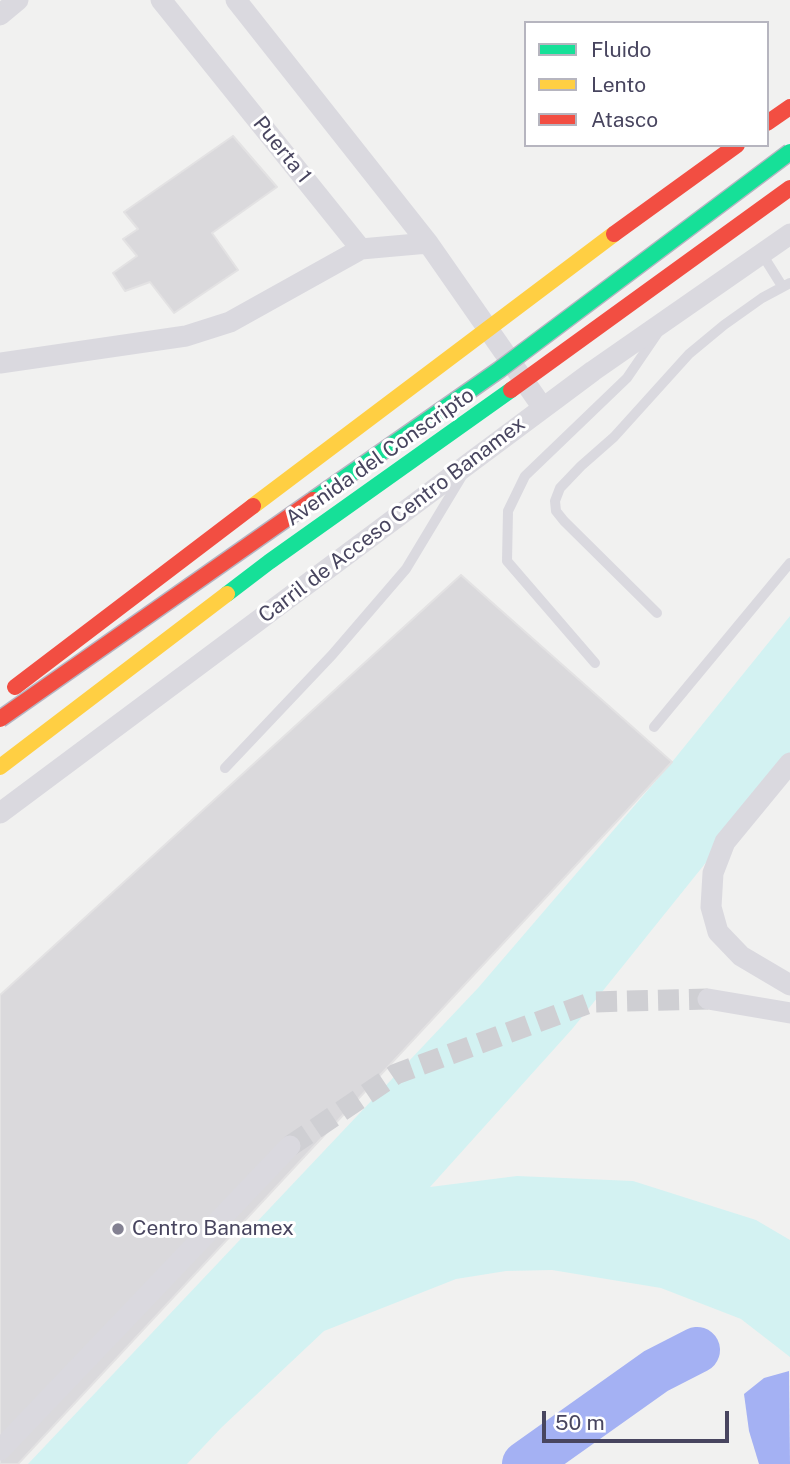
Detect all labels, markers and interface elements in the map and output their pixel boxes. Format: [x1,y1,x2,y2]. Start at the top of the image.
legend [524,21,769,147]
text: Fluido [591,37,651,62]
text: Lento [591,72,646,97]
text: Atasco [591,107,658,132]
street label: Puerta 1 [247,112,317,188]
street label: Avenida del Conscripto [281,382,479,532]
street label: Carril de Acceso Centro Banamex [254,411,530,629]
place label: Centro Banamex [132,1216,294,1242]
marker: Centro Banamex [110,1221,126,1237]
scale bar [545,1398,732,1442]
text: 50 m [555,1410,605,1435]

